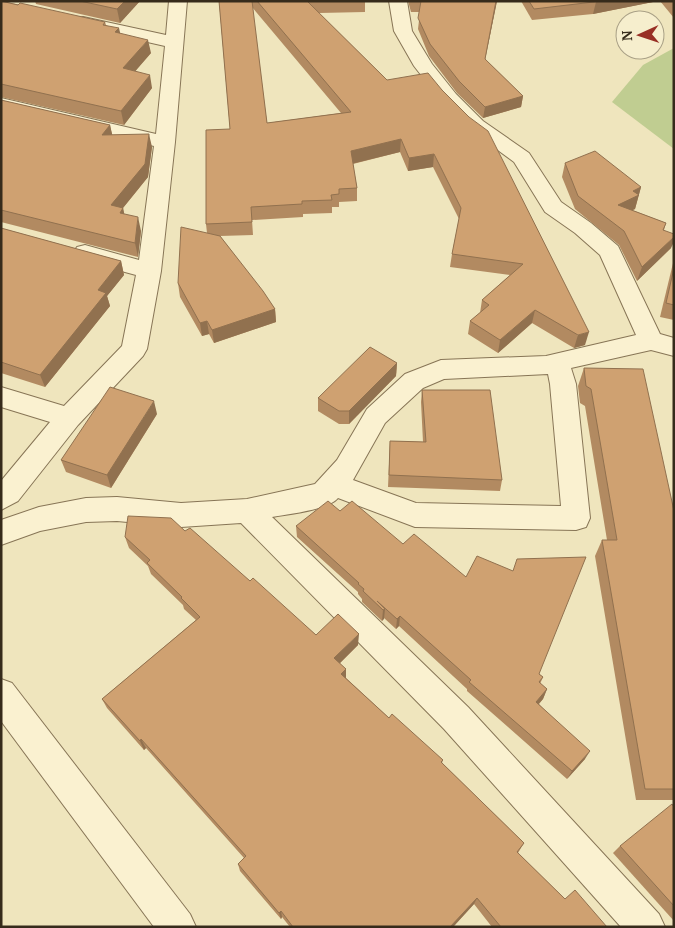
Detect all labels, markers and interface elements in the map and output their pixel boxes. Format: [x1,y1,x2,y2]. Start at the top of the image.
north arrow [615,10,665,60]
text: N [617,30,636,42]

